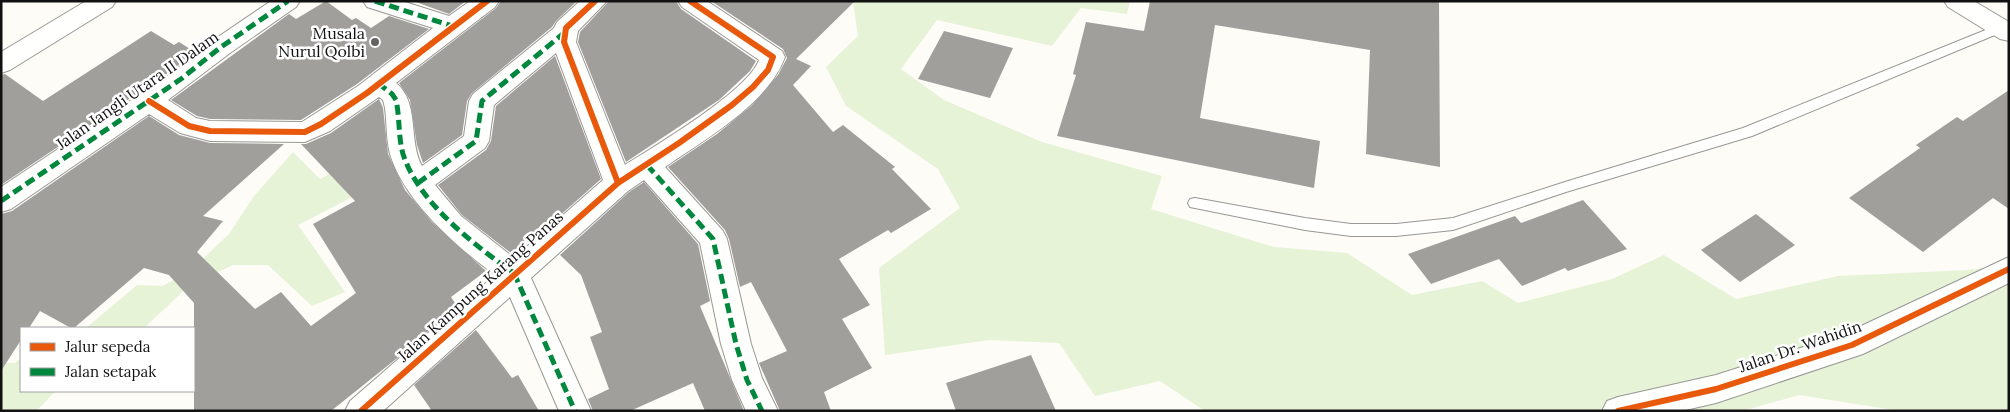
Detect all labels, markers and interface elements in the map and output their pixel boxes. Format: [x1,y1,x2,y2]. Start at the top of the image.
place label: Musala Nurul Qolbi [278,23,365,61]
street label: Jalan Jangli Utara II Dalam [51,26,222,154]
marker: Musala Nurul Qolbi [369,36,381,48]
street label: Jalan Kampung Karang Panas [392,206,567,366]
street label: Jalan Dr. Wahidin [1735,316,1864,377]
legend [20,327,195,392]
text: Jalur sepeda [64,337,151,356]
text: Jalan setapak [64,362,156,381]

